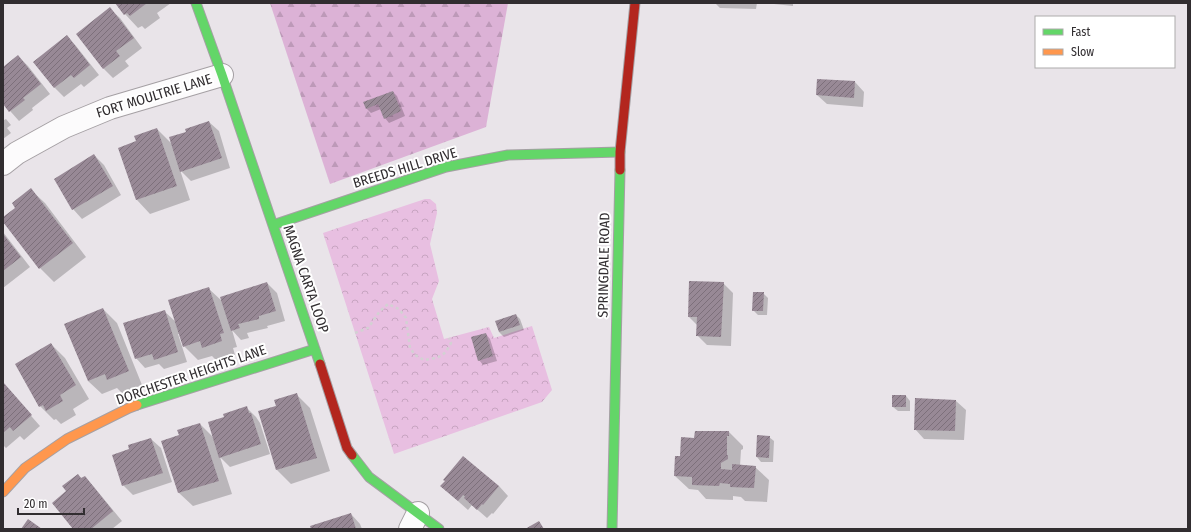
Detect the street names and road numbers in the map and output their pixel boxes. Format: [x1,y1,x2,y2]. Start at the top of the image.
street label: FORT MOULTRIE LANE [94,70,214,122]
street label: BREEDS HILL DRIVE [351,144,459,192]
street label: SPRINGDALE ROAD [595,212,613,318]
street label: MAGNA CARTA LOOP [280,223,332,335]
street label: DORCHESTER HEIGHTS LANE [114,341,269,409]

